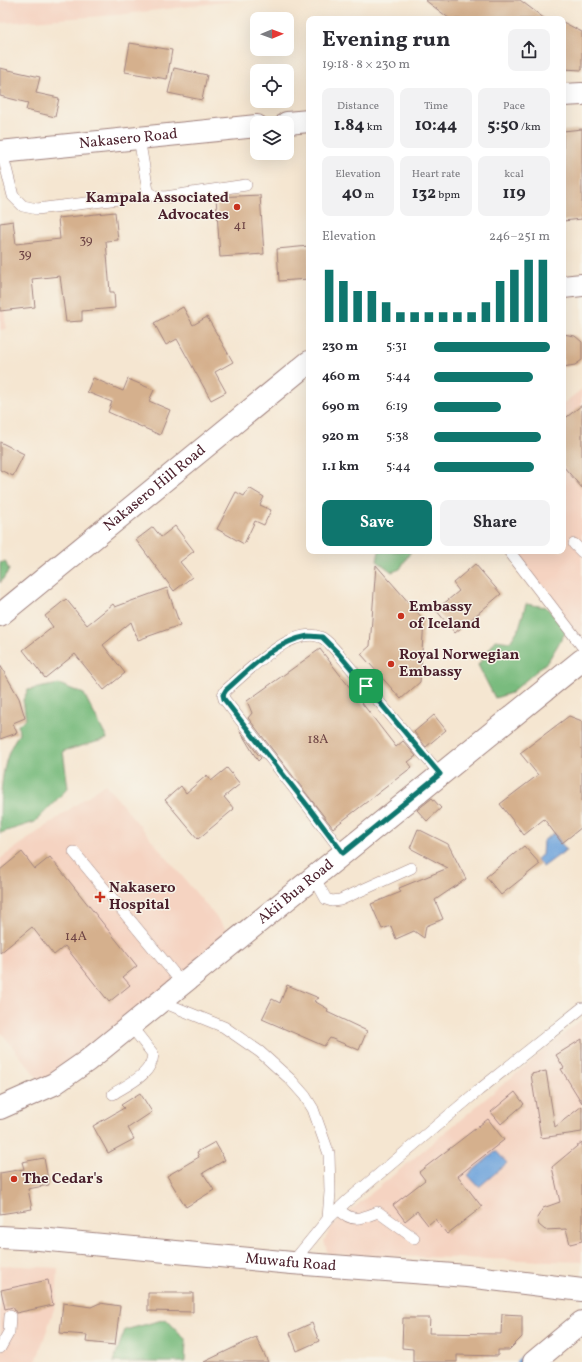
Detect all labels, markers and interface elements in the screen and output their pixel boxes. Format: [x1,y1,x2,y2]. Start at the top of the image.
north arrow [250,12,294,56]
map controls [250,12,294,160]
text: Evening run [322,25,451,56]
button: share [508,29,550,71]
text: 19:18 · 8 × 230 m [322,56,410,74]
button: locate [250,64,294,108]
text: Distance [337,99,379,114]
text: Time [424,99,448,114]
text: Pace [503,99,525,114]
text: 1.84 [334,114,364,137]
text: 10:44 [415,114,457,137]
text: 5:50 [487,114,519,137]
button: layers [250,116,294,160]
text: km [364,120,382,135]
text: /km [519,120,541,135]
street label: Nakasero Road [78,124,179,154]
text: Elevation [335,167,381,182]
text: Heart rate [412,167,460,182]
text: kcal [504,167,524,182]
text: 40 [342,182,362,205]
text: 132 [412,182,436,205]
text: 119 [502,182,526,205]
place label: Kampala Associated Advocates [86,188,229,226]
text: m [362,188,374,203]
text: bpm [436,188,460,203]
marker: Kampala Associated Advocates [232,202,242,212]
house number: 41 [234,217,246,235]
text: Elevation [322,228,376,246]
text: 246–251 m [489,228,550,246]
house number: 39 [79,232,93,250]
house number: 39 [18,246,32,264]
text: 230 m [322,338,358,356]
text: 5:31 [386,338,407,356]
text: 460 m [322,368,360,386]
text: 5:44 [386,368,411,386]
text: 690 m [322,398,360,416]
text: 6:19 [386,398,407,416]
text: 920 m [322,428,359,446]
text: 5:38 [386,428,409,446]
street label: Nakasero Hill Road [99,440,210,537]
text: 1.1 km [322,458,359,476]
text: 5:44 [386,458,411,476]
button: Save [322,500,432,546]
button: Share [440,500,550,546]
place label: Embassy of Iceland [409,597,480,635]
marker: Embassy of Iceland [396,611,406,621]
place label: Royal Norwegian Embassy [399,645,520,683]
marker: Royal Norwegian Embassy [386,659,396,669]
pin [349,669,383,703]
icon: arrive [355,675,377,697]
house number: 18A [308,731,328,749]
street label: Akii Bua Road [253,854,339,929]
place label: Nakasero Hospital [109,878,176,916]
marker: Nakasero Hospital [94,891,106,903]
house number: 14A [65,928,87,946]
place label: The Cedar's [22,1169,103,1190]
marker: The Cedar's [9,1174,19,1184]
street label: Muwafu Road [244,1248,337,1277]

